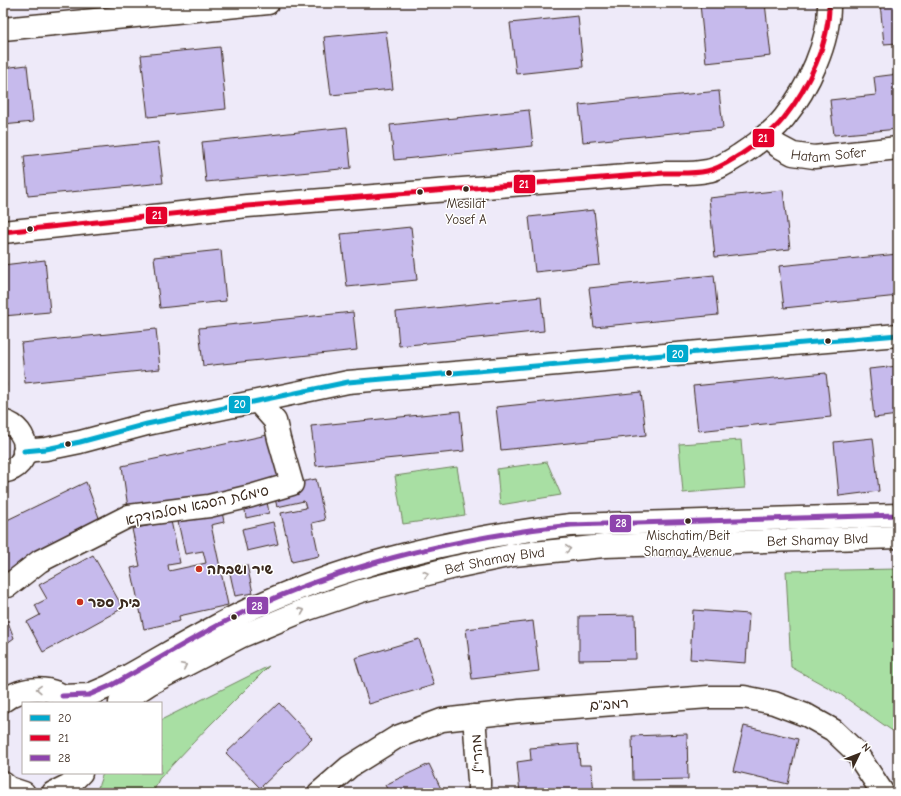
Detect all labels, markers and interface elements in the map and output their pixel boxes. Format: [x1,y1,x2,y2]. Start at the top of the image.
line badge: 21 [752,128,775,148]
text: 21 [758,132,768,145]
street label: Hatam Sofer [790,143,868,166]
line badge: 21 [513,174,536,194]
text: 21 [519,178,529,191]
marker: Mesilat Yosef A [461,184,471,194]
unlabelled marker [415,187,425,197]
place label: Mesilat Yosef A [445,196,487,227]
line badge: 21 [145,206,168,225]
text: 21 [152,209,162,222]
unlabelled marker [25,224,35,234]
unlabelled marker [823,336,833,346]
line badge: 20 [666,344,689,363]
text: 20 [672,348,684,361]
unlabelled marker [444,368,454,378]
line badge: 20 [228,395,251,414]
text: 20 [234,398,246,411]
unlabelled marker [63,439,73,449]
street label: סימטת הסבא מסלבודקא [124,482,270,529]
line badge: 28 [609,514,632,533]
marker: Mischatim/Beit Shamay Avenue [683,516,693,526]
text: 28 [615,517,627,530]
place label: Mischatim/Beit Shamay Avenue [644,528,733,559]
street label: Bet Shamay Blvd [767,530,869,550]
street label: Bet Shamay Blvd [443,544,546,578]
one-way arrow [565,545,571,554]
place label: שיר ושבחה [207,561,274,578]
marker: שיר ושבחה [194,564,204,574]
one-way arrow [423,570,430,579]
place label: בית ספר [88,594,140,611]
line badge: 28 [246,596,269,615]
marker: בית ספר [75,597,85,607]
text: 28 [251,600,263,613]
one-way arrow [298,608,305,616]
unlabelled marker [229,612,239,622]
one-way arrow [180,663,187,671]
one-way arrow [36,685,42,694]
street label: רמב"ם [589,695,629,714]
legend [22,702,162,774]
text: 20 [58,711,72,725]
text: 21 [58,731,69,745]
street label: מהרי"ל [467,733,488,775]
north arrow [839,734,879,774]
text: N [859,740,873,755]
text: 28 [58,751,70,765]

